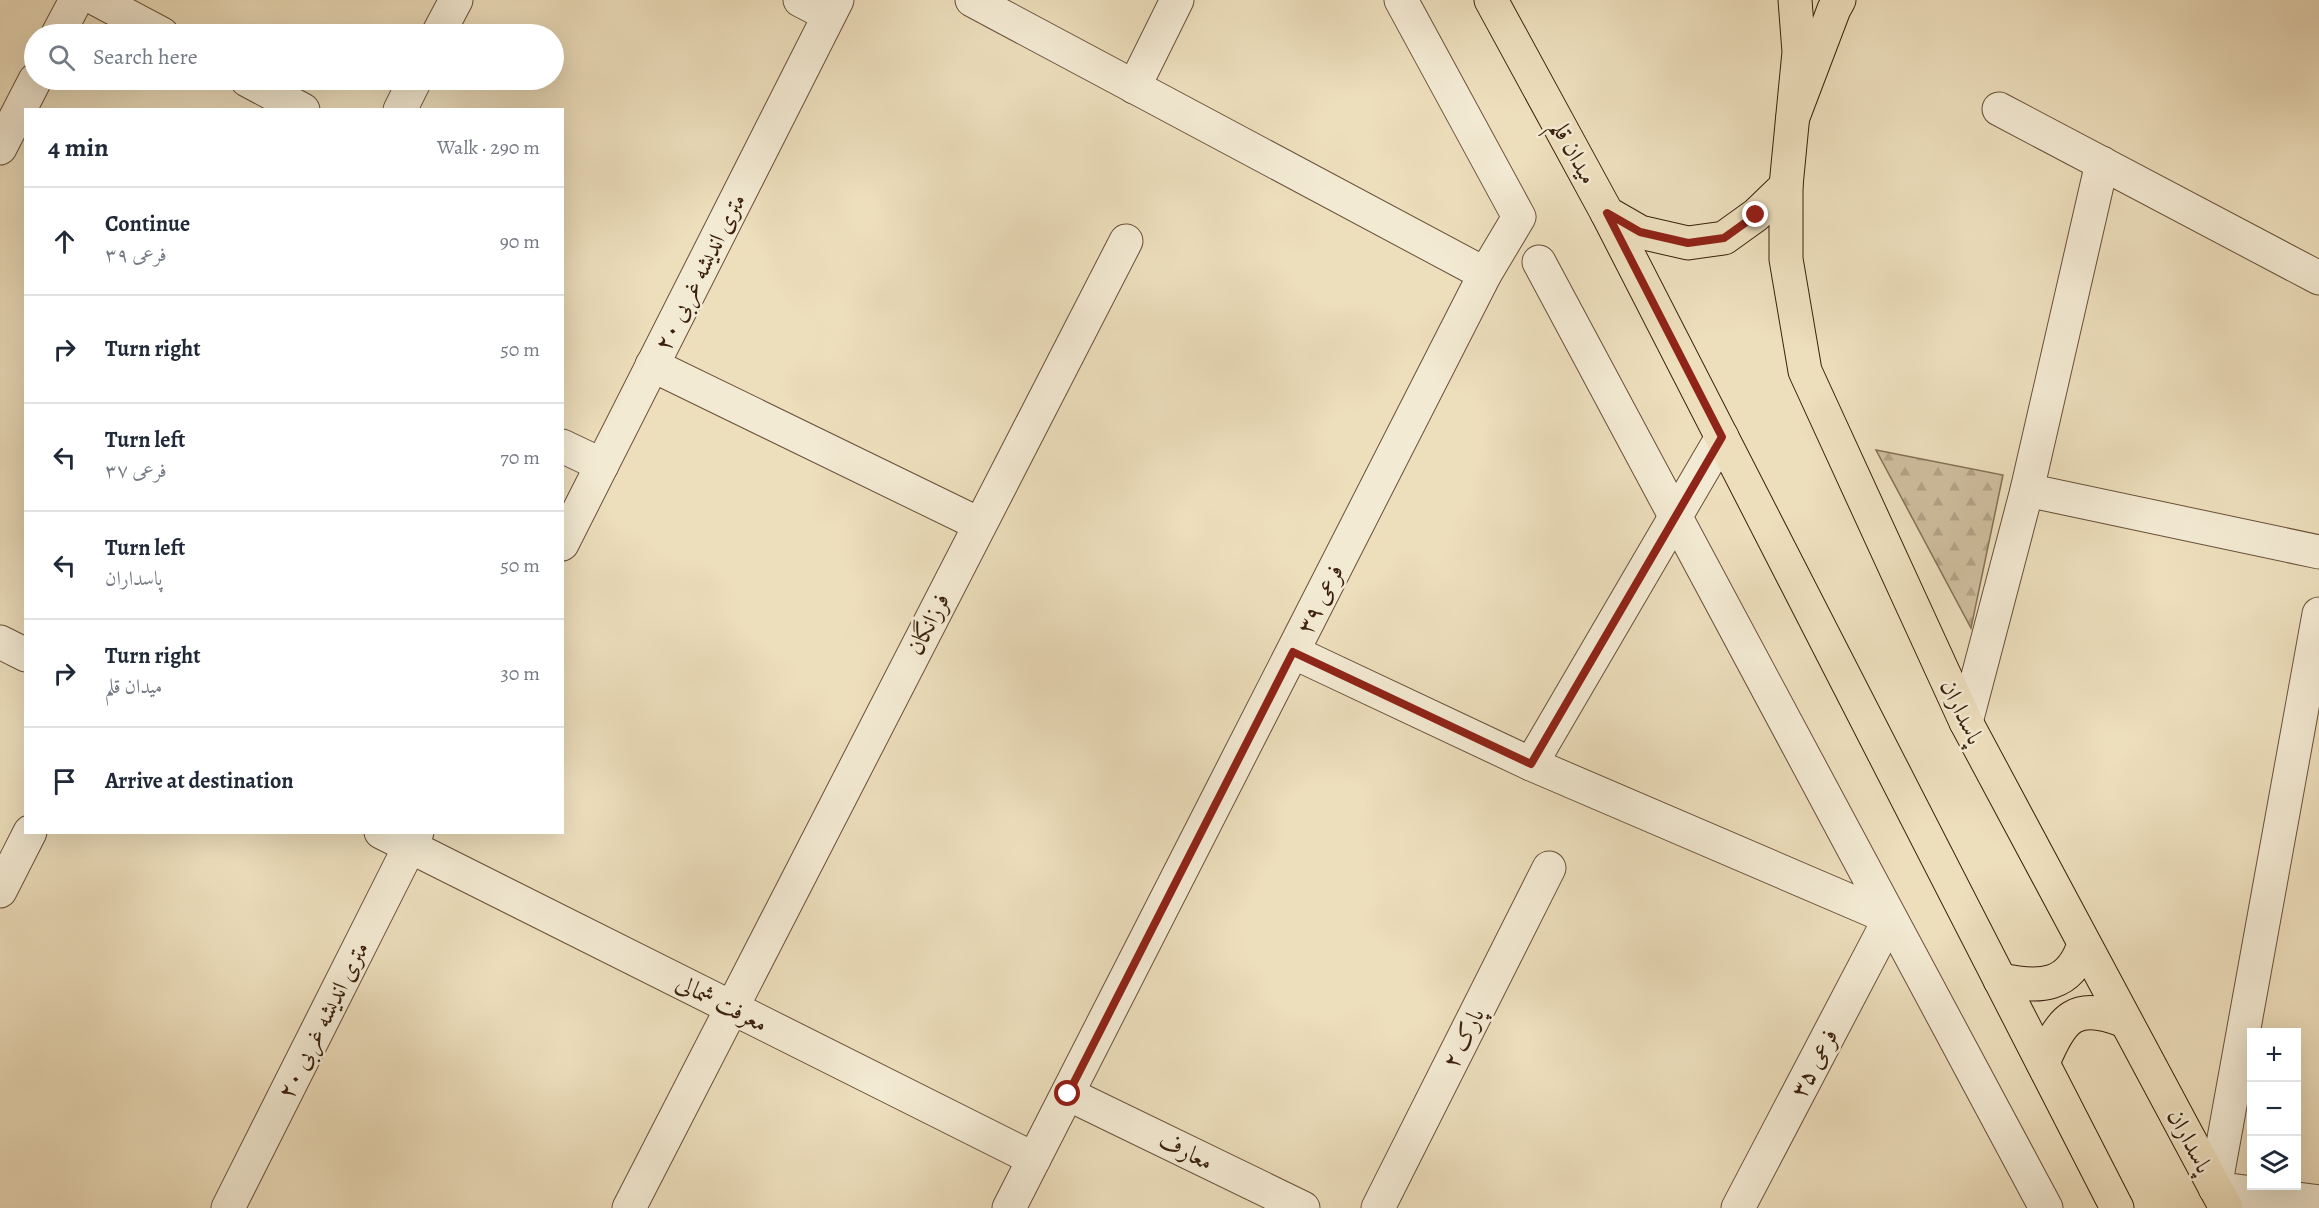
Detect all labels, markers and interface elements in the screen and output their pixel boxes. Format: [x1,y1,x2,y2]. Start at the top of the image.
search box [24,24,564,90]
icon: search [45,41,78,74]
text: Search here [93,42,198,72]
street label: میدان قلم [1536,114,1605,194]
text: 4 min [48,130,109,165]
text: Walk · 290 m [437,134,540,161]
street label: ۲۰ متری اندیشه غربی [647,188,754,357]
route end [1742,201,1768,227]
text: Continue [105,209,190,239]
icon: ahead [48,225,81,258]
text: 90 m [500,228,540,255]
text: فرعی ۳۹ [105,241,167,268]
icon: right [48,333,81,366]
text: Turn right [105,334,201,364]
text: 50 m [500,336,540,363]
text: Turn left [105,425,185,455]
icon: left [48,441,81,474]
text: 70 m [500,444,540,471]
text: فرعی ۳۷ [105,457,167,484]
text: Turn left [105,533,185,563]
icon: left [48,549,81,582]
text: 50 m [500,552,540,579]
street label: فرعی ۳۹ [1289,559,1351,639]
text: پاسداران [105,565,162,592]
street label: فرزانگان [899,588,957,660]
text: Turn right [105,641,201,671]
icon: right [48,657,81,690]
text: 30 m [500,660,540,687]
text: میدان قلم [105,673,162,700]
street label: پاسداران [1932,674,1992,752]
icon: arrive [48,765,81,798]
text: Arrive at destination [105,766,294,796]
street label: ۲۰ متری اندیشه غربی [270,936,377,1105]
street label: معرفت شمالی [671,966,773,1040]
street label: پارک ۲ [1434,1001,1493,1074]
street label: فرعی ۳۵ [1783,1023,1845,1103]
map controls [2247,1028,2301,1190]
button: + [2247,1028,2301,1082]
route start [1054,1080,1080,1106]
button: − [2247,1082,2301,1136]
street label: پاسداران [2159,1103,2221,1181]
street label: معارف [1153,1124,1219,1178]
button: layers [2247,1136,2301,1190]

